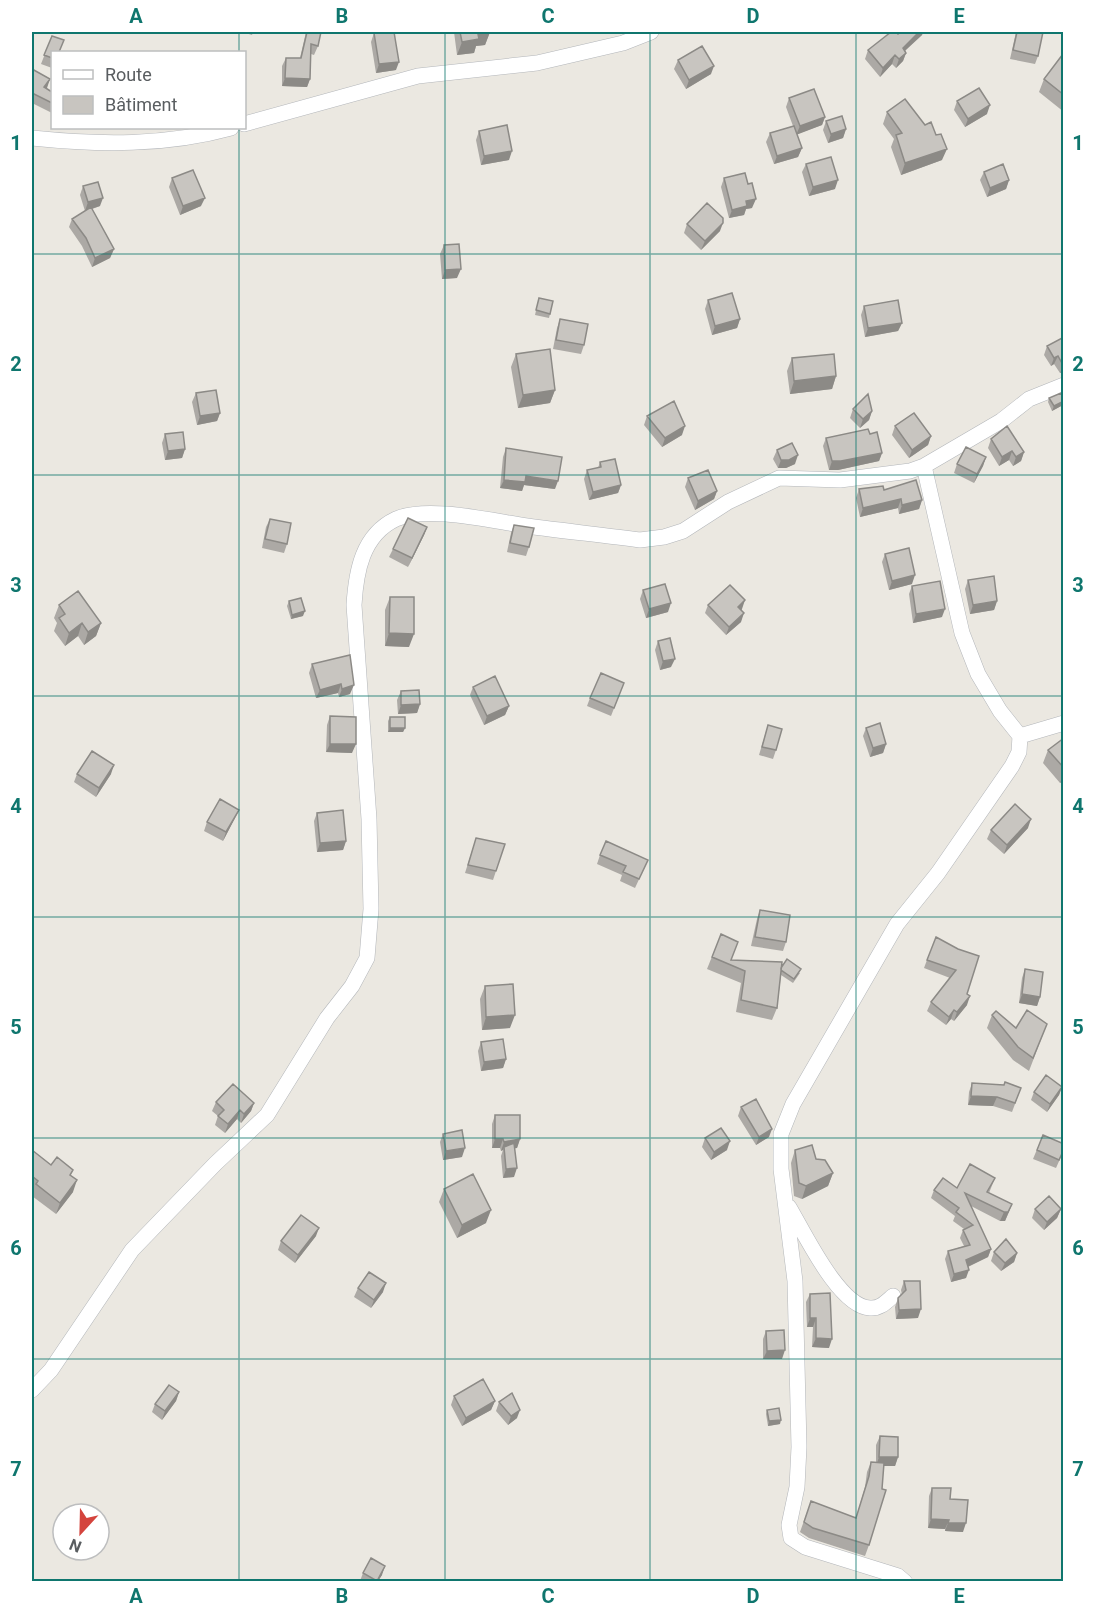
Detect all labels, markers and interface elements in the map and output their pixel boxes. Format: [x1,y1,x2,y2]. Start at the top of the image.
text: A [129,4,143,28]
text: B [336,4,348,28]
text: C [541,4,555,28]
text: D [747,4,760,28]
text: E [953,4,965,28]
legend [51,51,246,129]
text: Route [105,64,152,85]
text: Bâtiment [105,94,178,115]
text: 1 [10,131,22,155]
text: 1 [1072,131,1084,155]
text: 2 [10,352,22,376]
text: 2 [1072,352,1084,376]
text: 3 [10,573,22,597]
text: 3 [1072,573,1084,597]
text: 4 [10,794,22,818]
text: 4 [1072,794,1084,818]
text: 5 [10,1015,22,1039]
text: 5 [1072,1015,1084,1039]
text: 6 [10,1236,22,1260]
text: 6 [1072,1236,1084,1260]
text: 7 [10,1457,22,1481]
text: 7 [1072,1457,1084,1481]
north arrow [51,1502,111,1562]
text: N [67,1535,84,1556]
text: A [129,1584,143,1608]
text: B [336,1584,348,1608]
text: C [541,1584,555,1608]
text: D [747,1584,760,1608]
text: E [953,1584,965,1608]

